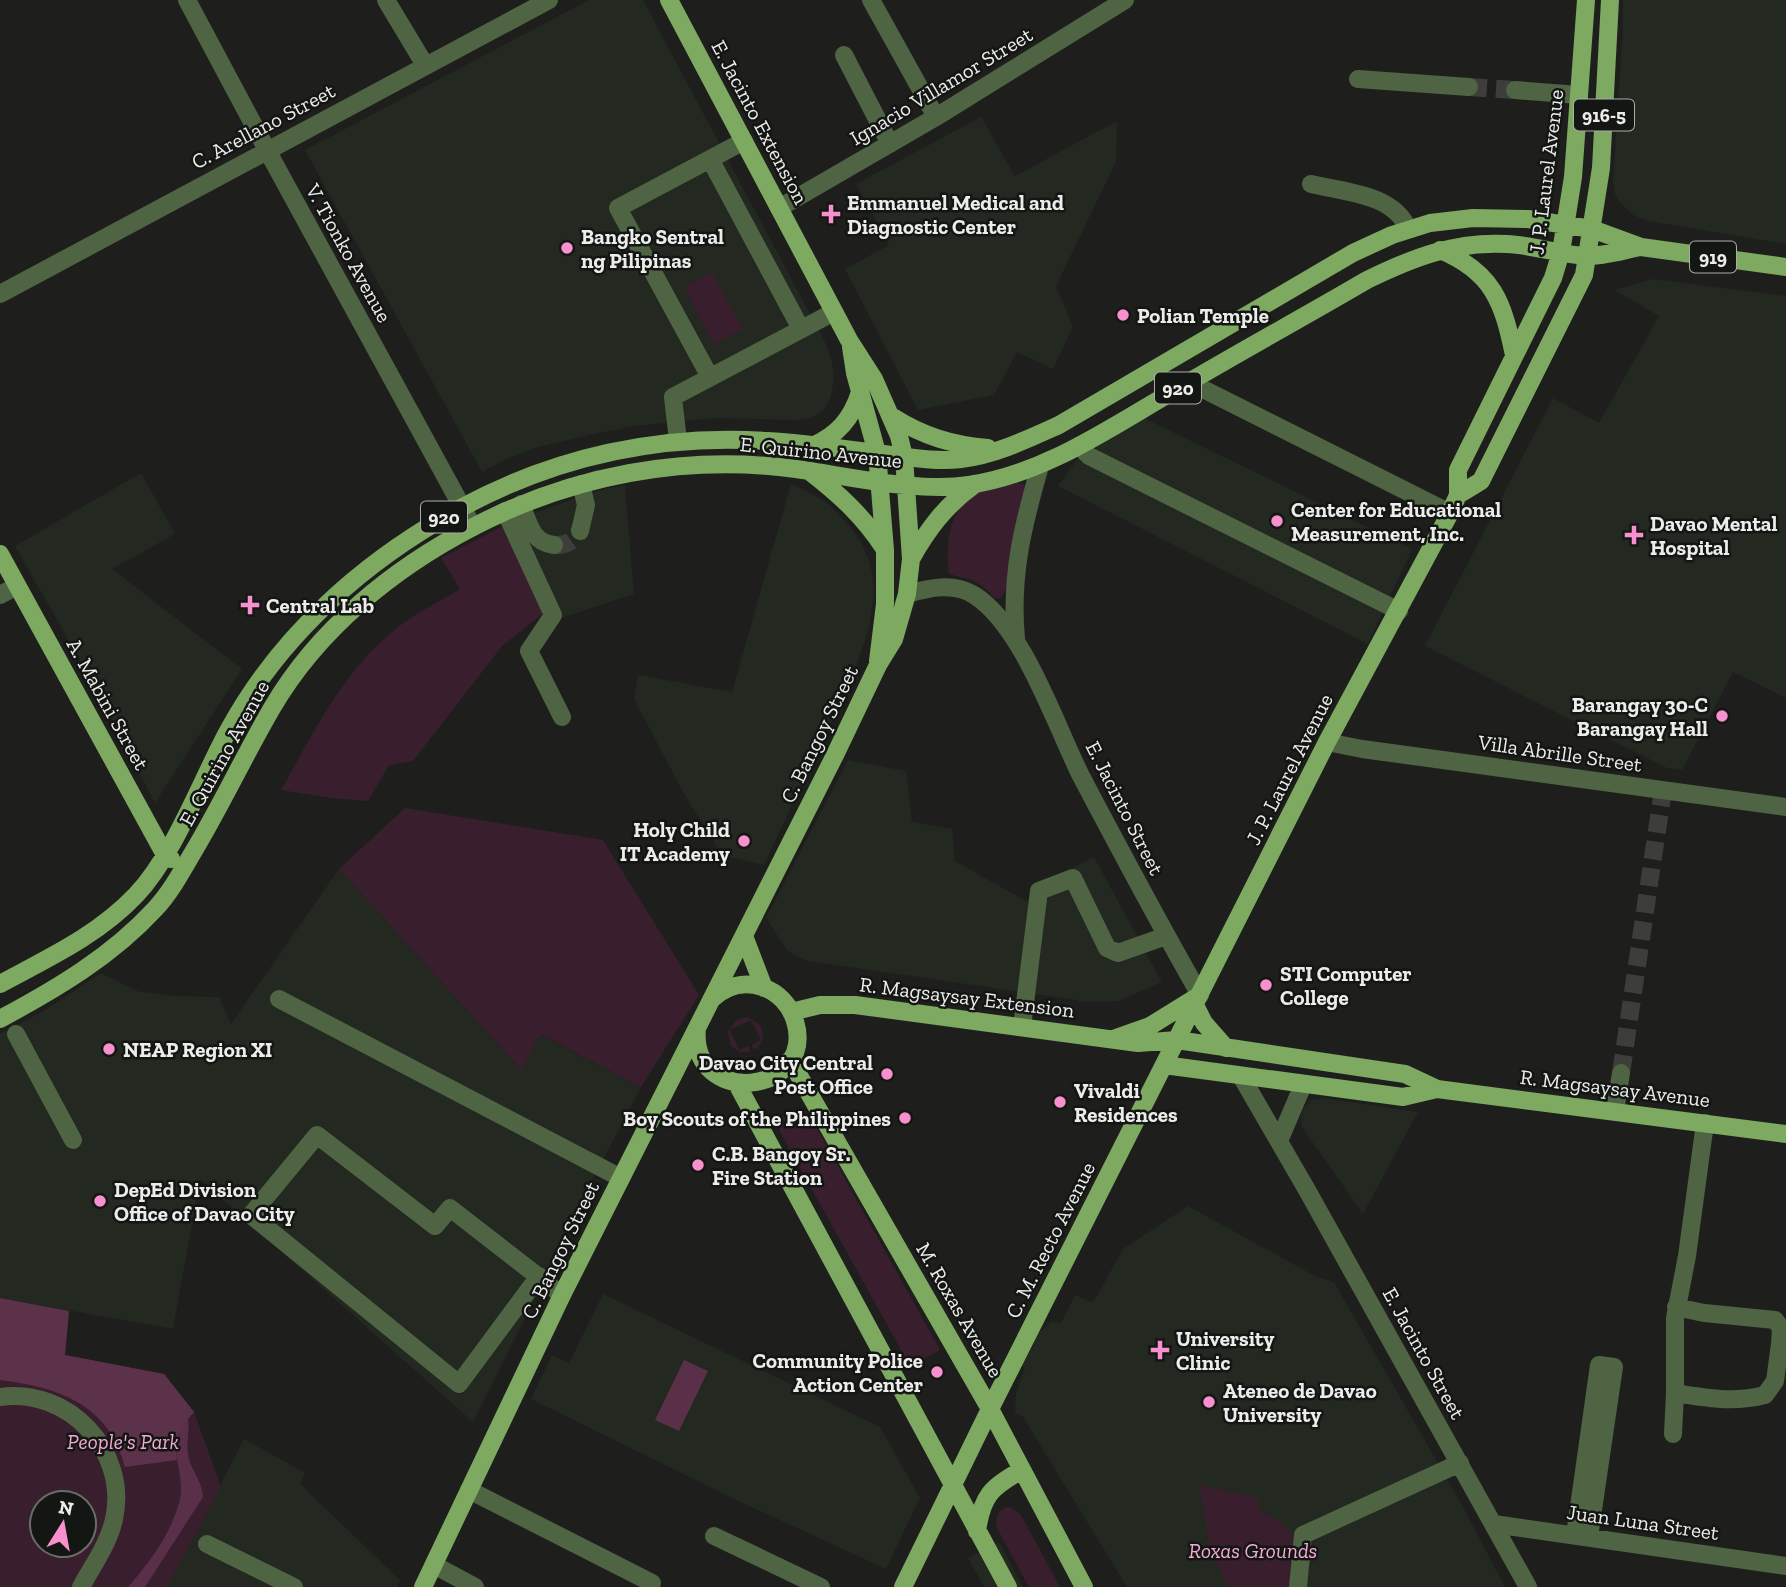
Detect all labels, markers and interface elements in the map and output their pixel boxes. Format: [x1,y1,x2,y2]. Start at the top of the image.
street label: Ignacio Villamor Street [845,22,1037,150]
street label: E. Jacinto Extension [706,36,814,208]
street label: C. Arellano Street [187,78,339,174]
street label: J. P. Laurel Avenue [1523,88,1569,256]
road number: 916-5 [1574,99,1634,130]
street label: V. Tionko Avenue [300,179,397,327]
place label: Emmanuel Medical and Diagnostic Center [847,190,1064,239]
marker: Emmanuel Medical and Diagnostic Center [821,204,841,224]
place label: Bangko Sentral ng Pilipinas [581,224,724,273]
marker: Bangko Sentral ng Pilipinas [559,240,575,256]
road number: 919 [1690,242,1736,272]
place label: Polian Temple [1137,303,1269,328]
marker: Polian Temple [1115,307,1131,323]
road number: 920 [1155,372,1201,404]
street label: E. Quirino Avenue [739,431,903,473]
place label: Center for Educational Measurement, Inc. [1291,497,1501,546]
road number: 920 [421,502,467,532]
place label: Davao Mental Hospital [1650,511,1777,560]
marker: Center for Educational Measurement, Inc. [1269,513,1285,529]
marker: Davao Mental Hospital [1624,525,1644,545]
place label: Central Lab [266,593,375,618]
marker: Central Lab [240,595,260,615]
street label: A. Mabini Street [62,634,155,774]
street label: C. Bangoy Street [775,661,863,807]
street label: E. Quirino Avenue [174,676,274,830]
street label: J. P. Laurel Avenue [1240,689,1338,849]
place label: Barangay 30-C Barangay Hall [1572,692,1708,741]
marker: Barangay 30-C Barangay Hall [1714,708,1730,724]
street label: Villa Abrille Street [1475,729,1644,777]
street label: E. Jacinto Street [1081,737,1170,879]
place label: Holy Child IT Academy [620,817,730,866]
marker: Holy Child IT Academy [736,833,752,849]
place label: STI Computer College [1280,961,1412,1010]
street label: R. Magsaysay Extension [858,971,1076,1023]
marker: STI Computer College [1258,977,1274,993]
place label: NEAP Region XI [123,1037,272,1062]
marker: NEAP Region XI [101,1041,117,1057]
place label: Davao City Central Post Office [699,1050,873,1099]
street label: R. Magsaysay Avenue [1519,1064,1712,1112]
marker: Davao City Central Post Office [879,1066,895,1082]
place label: Vivaldi Residences [1074,1078,1178,1127]
marker: Vivaldi Residences [1052,1094,1068,1110]
place label: Boy Scouts of the Philippines [623,1106,891,1131]
marker: Boy Scouts of the Philippines [897,1110,913,1126]
place label: C.B. Bangoy Sr. Fire Station [712,1141,851,1190]
marker: C.B. Bangoy Sr. Fire Station [690,1157,706,1173]
street label: C. M. Recto Avenue [1000,1158,1100,1322]
place label: DepEd Division Office of Davao City [114,1177,295,1226]
street label: C. Bangoy Street [516,1177,604,1323]
marker: DepEd Division Office of Davao City [92,1193,108,1209]
street label: M. Roxas Avenue [911,1238,1009,1382]
street label: E. Jacinto Street [1378,1283,1471,1423]
place label: University Clinic [1176,1326,1274,1375]
marker: University Clinic [1150,1340,1170,1360]
place label: Community Police Action Center [752,1348,923,1397]
marker: Community Police Action Center [929,1364,945,1380]
place label: Ateneo de Davao University [1223,1378,1377,1427]
marker: Ateneo de Davao University [1201,1394,1217,1410]
park label: People's Park [67,1429,179,1454]
north arrow [28,1489,98,1559]
text: N [57,1495,75,1520]
street label: Juan Luna Street [1565,1499,1721,1545]
park label: Roxas Grounds [1189,1538,1317,1563]

